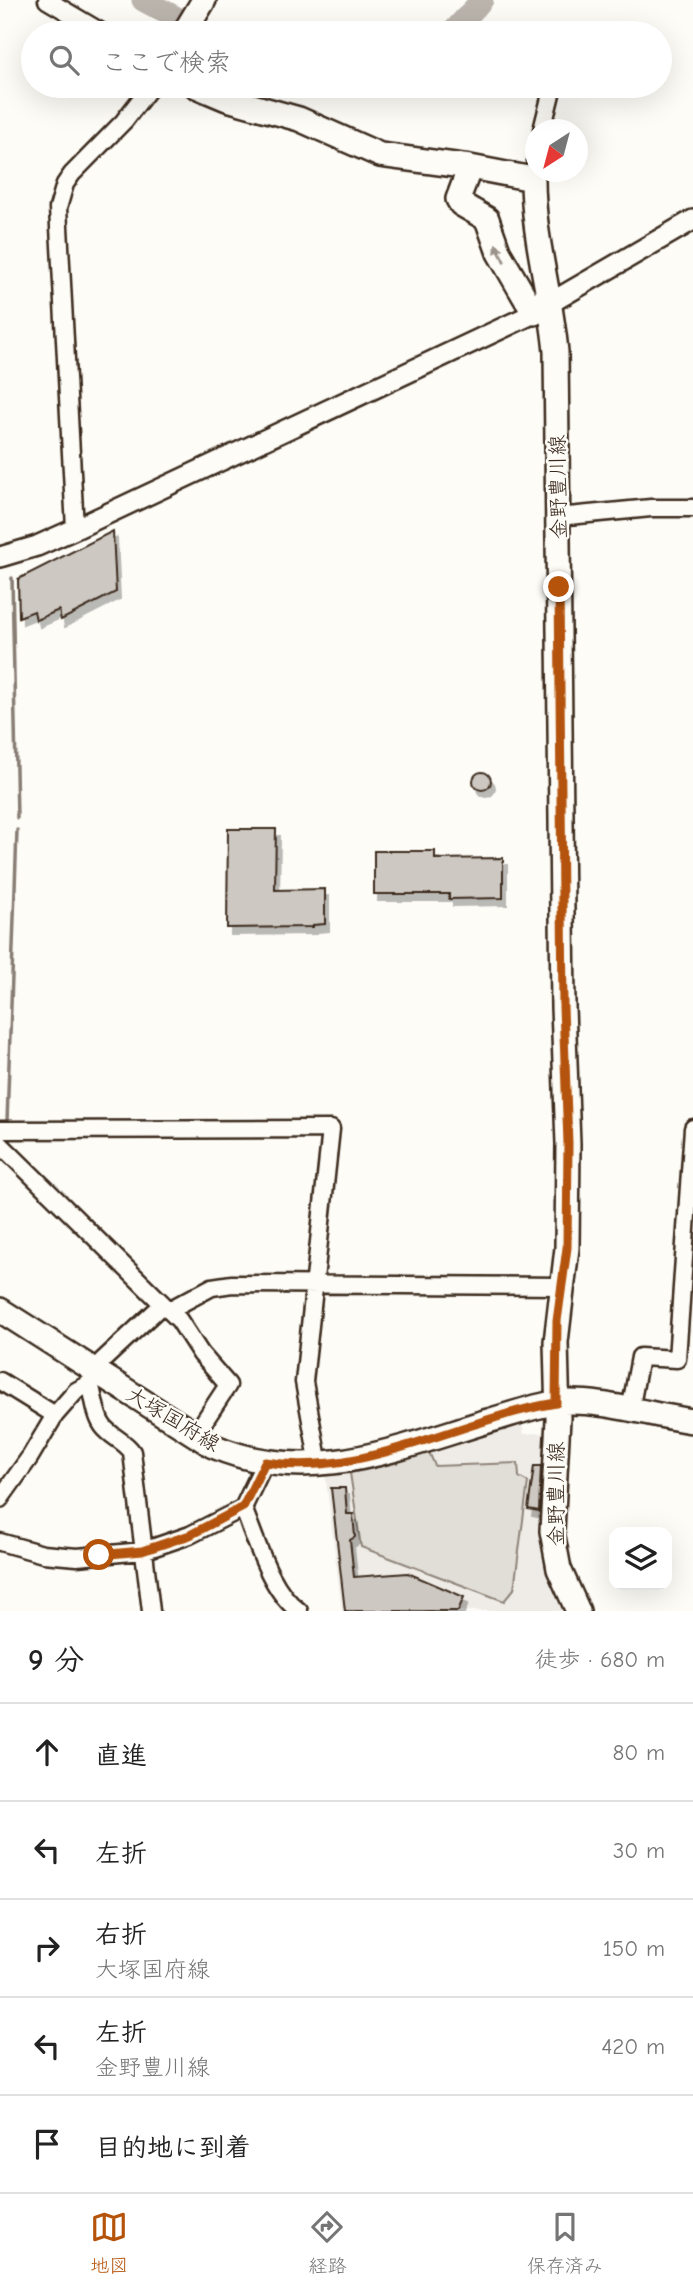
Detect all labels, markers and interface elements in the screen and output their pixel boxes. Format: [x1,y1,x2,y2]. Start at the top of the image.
search box [21,21,672,98]
icon: search [45,41,83,79]
text: ここで検索 [101,48,231,78]
north arrow [525,119,588,182]
one-way arrow [495,243,506,263]
street label: 金野豊川線 [545,434,571,540]
route end [543,571,574,602]
street label: 大塚国府線 [122,1382,224,1456]
street label: 金野豊川線 [544,1442,568,1547]
map controls [609,1527,672,1590]
button: layers [609,1527,672,1590]
route start [83,1539,114,1570]
text: 9 分 [28,1643,84,1678]
text: 徒歩 · 680 m [535,1646,665,1673]
icon: ahead [28,1733,66,1771]
text: 80 m [612,1739,665,1766]
text: 直進 [95,1741,147,1771]
icon: left [28,1831,66,1869]
text: 30 m [613,1837,665,1864]
text: 左折 [95,1839,147,1869]
text: 右折 [95,1920,147,1950]
icon: right [28,1929,66,1967]
text: 150 m [603,1935,665,1962]
text: 大塚国府線 [95,1956,210,1983]
text: 左折 [95,2018,147,2048]
icon: left [28,2027,66,2065]
text: 420 m [601,2033,665,2060]
text: 金野豊川線 [95,2054,210,2081]
icon: arrive [28,2125,66,2163]
text: 目的地に到着 [95,2133,251,2163]
tab: 地図 [90,2208,128,2277]
tab: 経路 [308,2208,347,2277]
tab: 保存済み [527,2208,603,2277]

